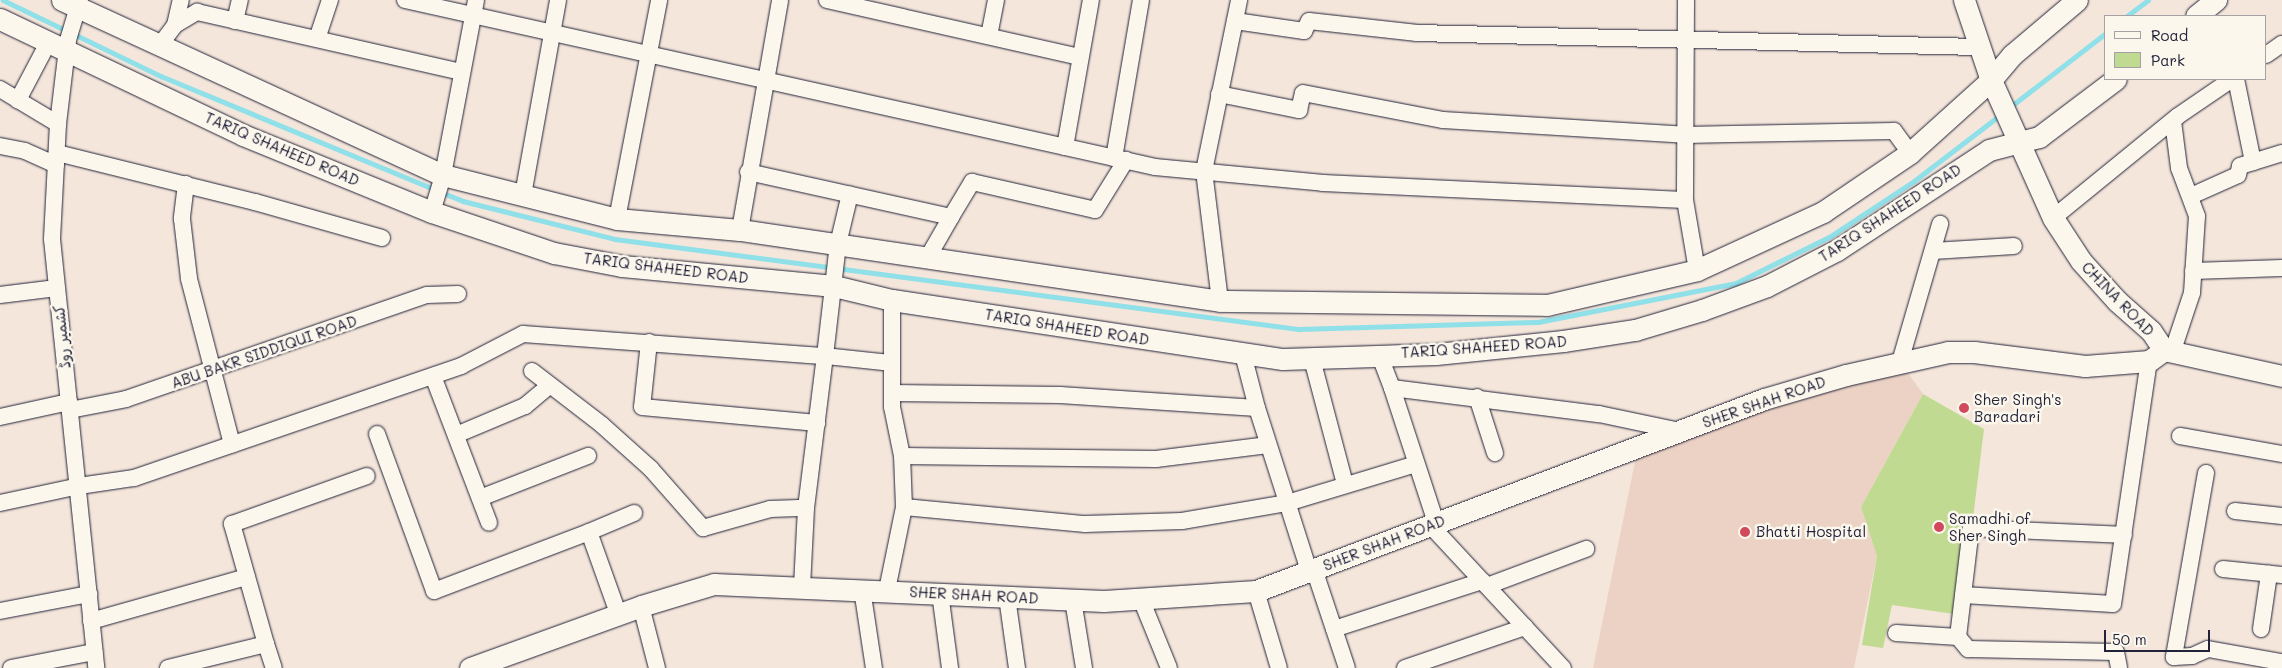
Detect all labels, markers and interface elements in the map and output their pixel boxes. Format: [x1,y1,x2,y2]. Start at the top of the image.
legend [2104,15,2267,80]
text: Road [2151,25,2188,45]
text: Park [2151,50,2185,70]
street label: TARIQ SHAHEED ROAD [202,108,362,190]
street label: TARIQ SHAHEED ROAD [1815,160,1965,266]
street label: TARIQ SHAHEED ROAD [582,249,750,287]
street label: CHINA ROAD [2078,258,2158,340]
street label: کشمیر روڈ [50,304,74,370]
street label: TARIQ SHAHEED ROAD [984,305,1150,349]
street label: ABU BAKR SIDDIQUI ROAD [169,312,359,392]
street label: TARIQ SHAHEED ROAD [1401,332,1567,362]
street label: SHER SHAH ROAD [1700,372,1828,432]
place label: Sher Singh's Baradari [1974,390,2062,425]
marker: Sher Singh's Baradari [1958,402,1970,414]
place label: Samadhi of Sher Singh [1949,509,2030,544]
street label: SHER SHAH ROAD [1320,511,1448,575]
marker: Samadhi of Sher Singh [1933,521,1945,533]
place label: Bhatti Hospital [1756,523,1866,541]
marker: Bhatti Hospital [1738,525,1752,539]
street label: SHER SHAH ROAD [909,583,1039,607]
scale bar [2107,620,2213,652]
text: 50 m [2112,629,2147,649]

